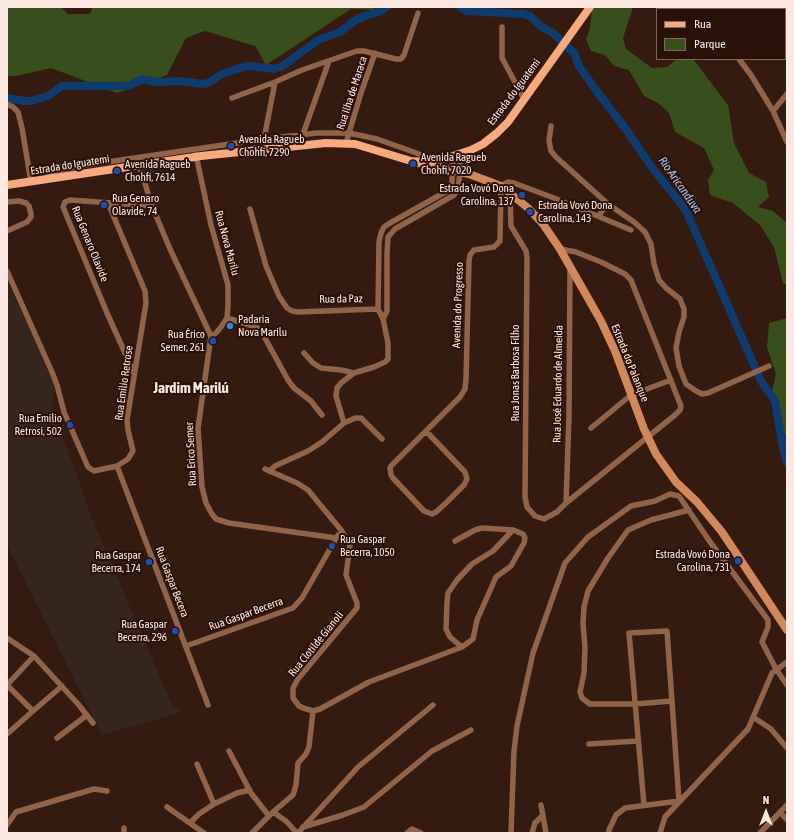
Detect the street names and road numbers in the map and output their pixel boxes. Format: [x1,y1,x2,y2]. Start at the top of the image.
street label: Rua Ilha de Maraca [334,55,370,131]
street label: Estrada do Iguatemi [485,56,543,128]
street label: Estrada do Iguatemi [29,152,111,178]
street label: Rua Genaro Olavide [69,204,111,284]
street label: Rua Nova Marilu [212,209,242,277]
street label: Avenida do Progresso [450,262,466,348]
street label: Rua da Paz [319,292,363,306]
street label: Estrada do Palanque [608,322,652,404]
street label: Rua Jonas Barbosa Filho [509,325,523,421]
street label: Rua José Eduardo de Almeida [550,325,566,443]
street label: Rua Emílio Retrose [112,345,136,421]
street label: Rua Erico Semer [183,421,199,487]
street label: Rua Gaspar Becera [152,545,192,619]
street label: Rua Gaspar Becerra [207,594,285,634]
street label: Rua Clotilde Gianoli [286,609,346,679]

